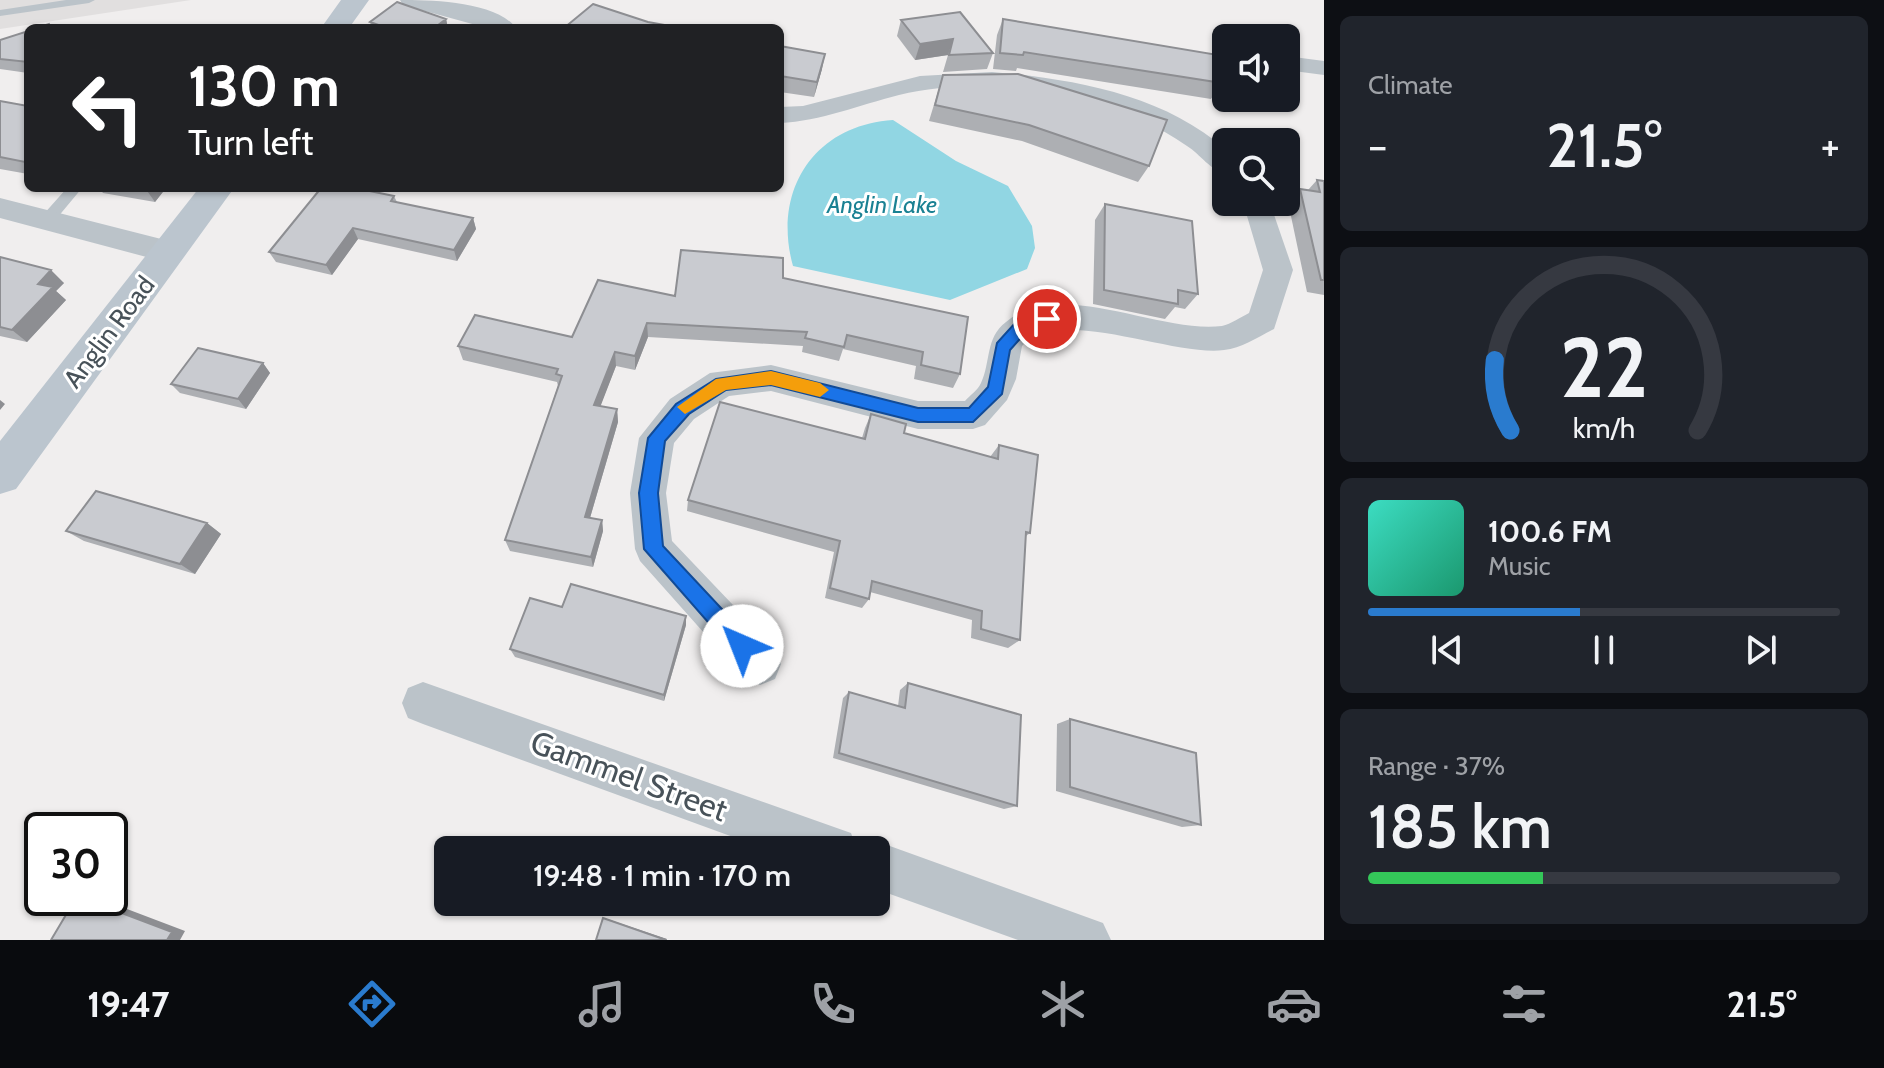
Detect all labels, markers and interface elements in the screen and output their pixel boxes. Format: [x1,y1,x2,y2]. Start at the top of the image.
map controls [1212,24,1300,216]
button: sound [1212,24,1300,112]
text: 130 m [188,52,340,120]
icon: left [56,56,160,160]
text: Climate [1368,69,1453,101]
text: 21.5° [1546,109,1662,182]
text: − [1368,119,1387,172]
text: + [1821,119,1840,172]
text: Turn left [188,120,313,164]
button: search [1212,128,1300,216]
water label: Anglin Lake [826,190,937,219]
street label: Anglin Road [57,270,161,394]
pin [1013,285,1081,353]
icon: arrive [1025,297,1069,341]
text: 22 [1560,316,1648,417]
text: km/h [1573,410,1635,445]
text: 100.6 FM [1488,513,1612,550]
text: Music [1488,550,1551,582]
position arrow [700,604,784,688]
icon: previous [1425,628,1469,672]
icon: pause [1582,628,1626,672]
icon: next [1739,628,1783,672]
street label: Gammel Street [526,722,733,829]
text: Range · 37% [1368,750,1505,782]
text: 185 km [1368,790,1552,863]
speed limit sign: 30 [24,812,128,916]
text: 19:48 · 1 min · 170 m [533,857,791,894]
icon: directions [344,976,400,1032]
icon: music [574,976,630,1032]
icon: phone [805,976,861,1032]
icon: climate [1035,976,1091,1032]
icon: car [1266,976,1322,1032]
icon: filters [1496,976,1552,1032]
text: 19:47 [87,982,169,1026]
text: 21.5° [1727,982,1797,1026]

